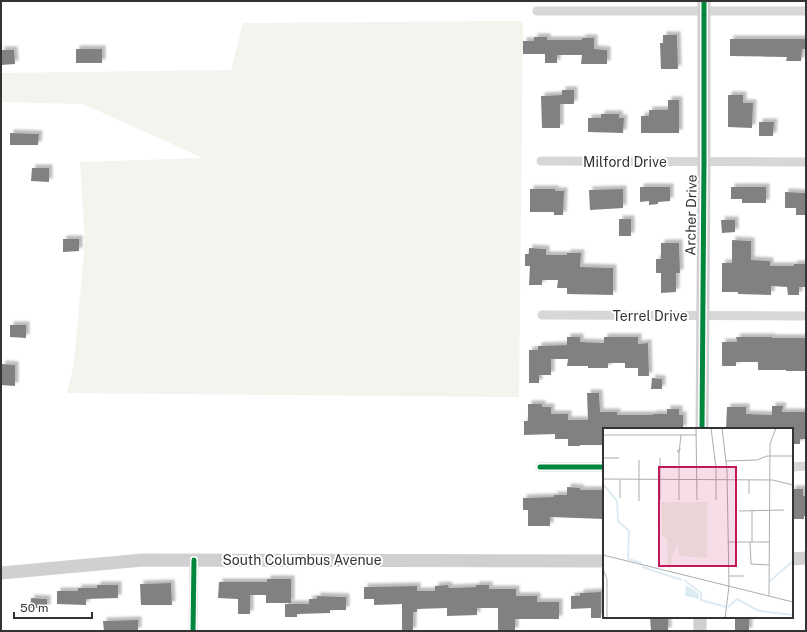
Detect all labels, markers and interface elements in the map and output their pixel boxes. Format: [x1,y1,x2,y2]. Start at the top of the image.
street label: Milford Drive [583,154,667,170]
street label: Archer Drive [682,174,700,256]
street label: Terrel Drive [612,308,688,324]
inset map [603,428,793,618]
street label: South Columbus Avenue [222,552,382,568]
scale bar [14,594,92,620]
text: 50 m [20,601,48,615]

